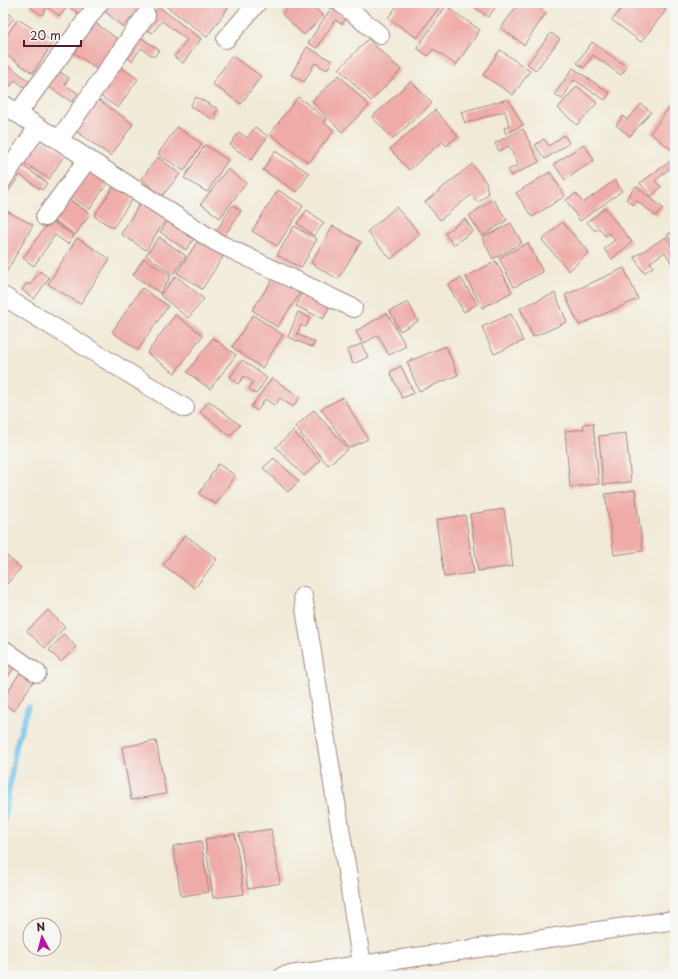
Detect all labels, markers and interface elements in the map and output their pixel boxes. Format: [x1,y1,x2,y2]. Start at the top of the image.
scale bar [24,22,81,48]
text: 20 m [30,26,61,44]
north arrow [22,917,62,957]
text: N [35,918,46,936]

